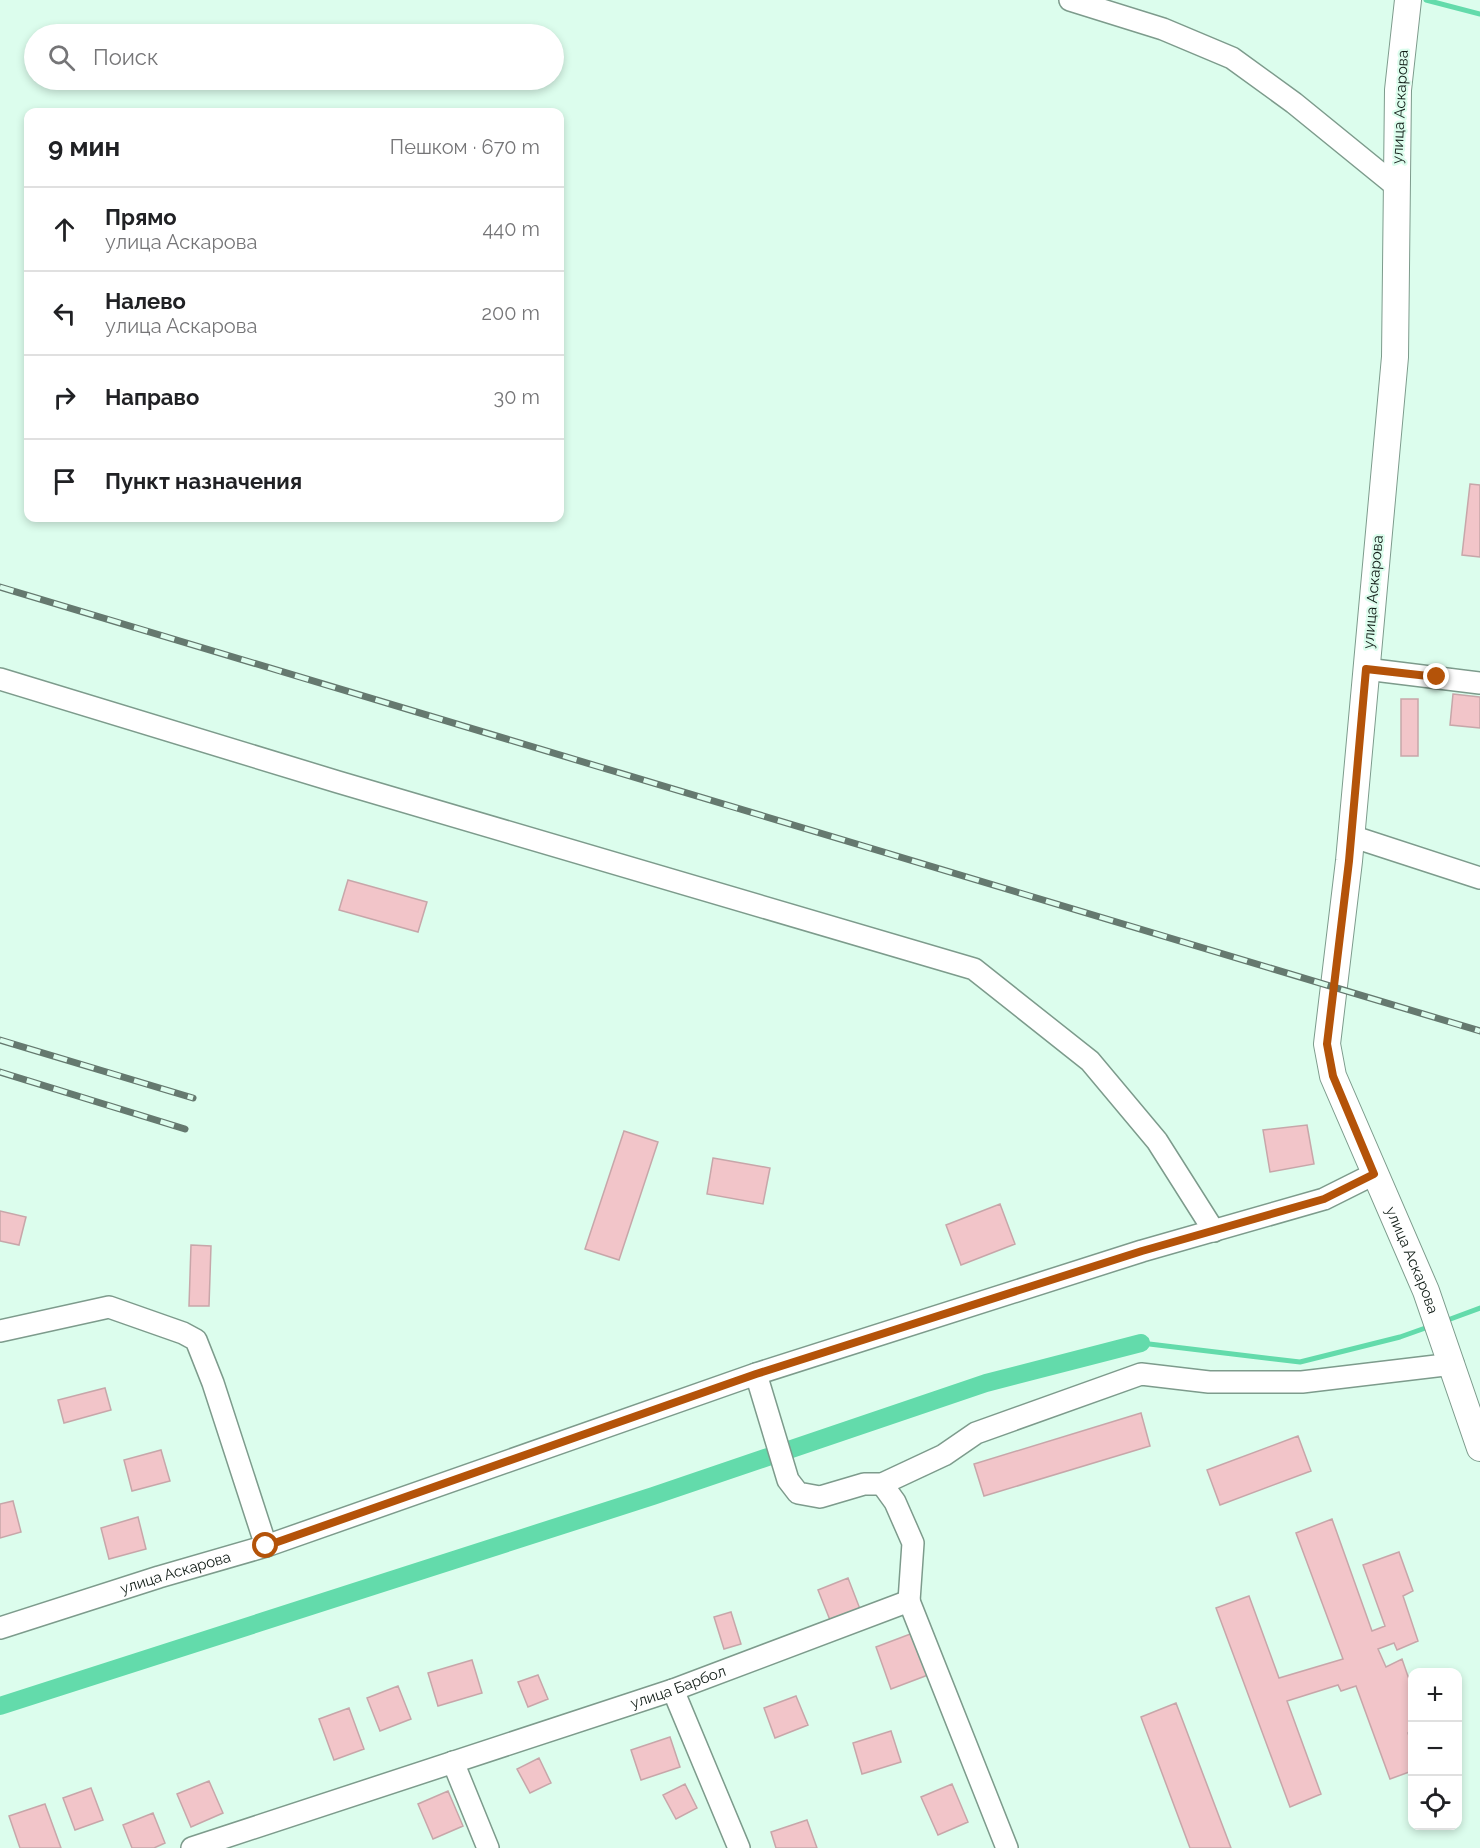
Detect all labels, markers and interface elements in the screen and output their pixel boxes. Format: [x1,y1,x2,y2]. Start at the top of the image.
search box [24,24,564,90]
icon: search [45,41,78,74]
text: Поиск [93,44,158,70]
street label: улица Аскарова [1388,49,1412,165]
text: 9 мин [48,132,120,162]
text: Пешком · 670 m [390,135,540,159]
text: Прямо [105,204,177,230]
icon: ahead [48,213,81,246]
text: 440 m [482,217,540,241]
text: улица Аскарова [105,230,257,254]
text: Налево [105,288,186,314]
icon: left [48,297,81,330]
text: 200 m [482,301,540,325]
text: улица Аскарова [105,314,257,338]
icon: right [48,381,81,414]
text: Направо [105,384,199,410]
text: 30 m [494,385,540,409]
icon: arrive [48,465,81,498]
text: Пункт назначения [105,468,302,494]
street label: улица Аскарова [1359,534,1387,650]
route end [1423,663,1449,689]
street label: улица Аскарова [1382,1204,1442,1316]
route start [252,1532,278,1558]
street label: улица Аскарова [118,1548,233,1598]
street label: улица Барбол [628,1662,728,1712]
map controls [1408,1668,1462,1830]
button: + [1408,1668,1462,1722]
button: − [1408,1722,1462,1776]
button: locate [1408,1776,1462,1830]

